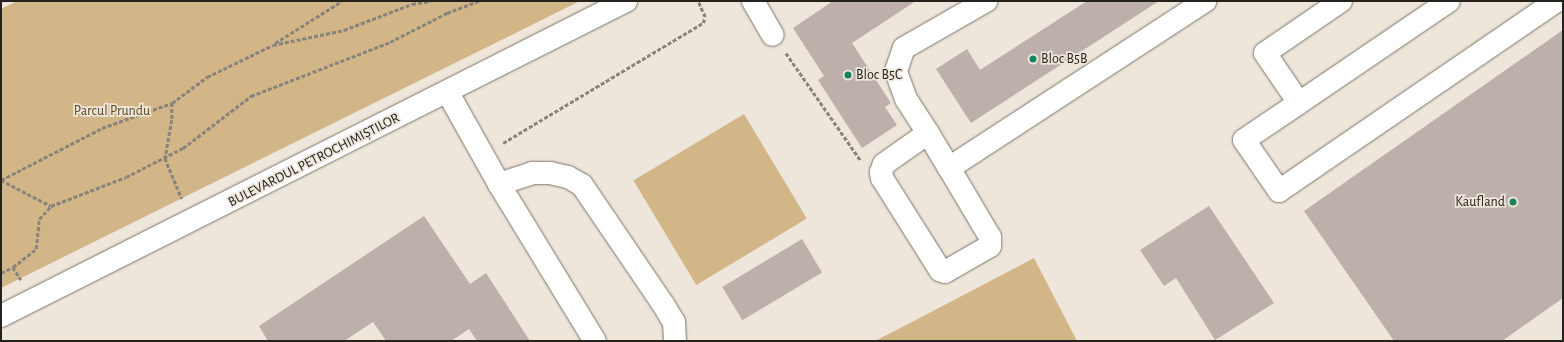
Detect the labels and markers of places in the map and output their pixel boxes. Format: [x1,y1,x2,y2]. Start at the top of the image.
place label: Bloc B5B [1041,51,1087,67]
marker: Bloc B5B [1028,54,1038,64]
place label: Bloc B5C [856,67,902,83]
marker: Bloc B5C [843,70,853,80]
place label: Kaufland [1455,194,1505,210]
marker: Kaufland [1508,197,1518,207]

